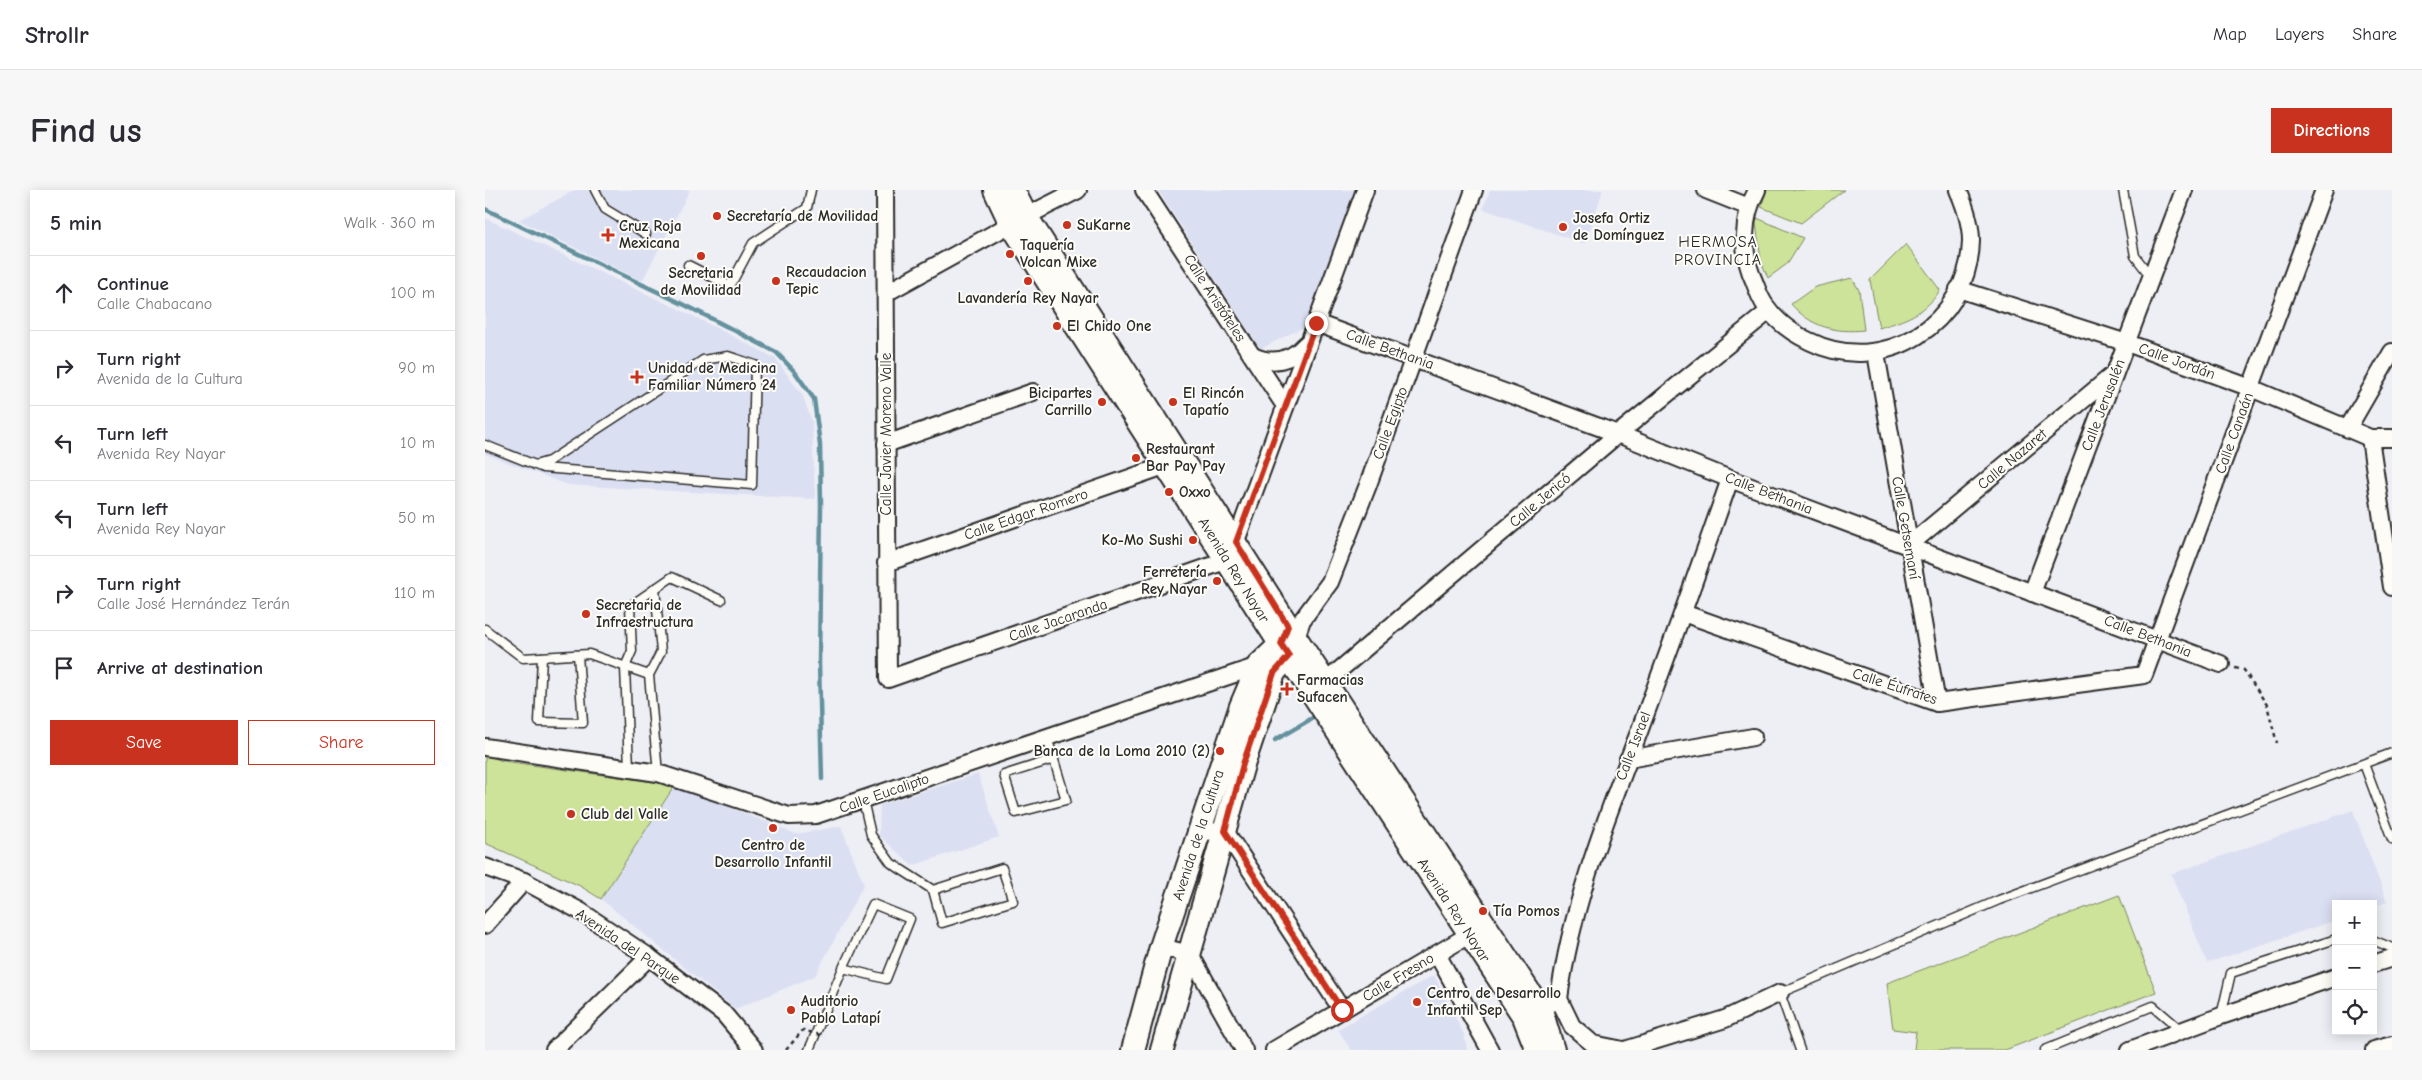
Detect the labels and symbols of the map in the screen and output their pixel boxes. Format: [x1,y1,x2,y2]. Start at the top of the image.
place label: Secretaría de Movilidad [727,207,878,225]
place label: Josefa Ortiz de Domínguez [1573,209,1665,244]
marker: Secretaría de Movilidad [711,210,723,222]
place label: SuKarne [1077,216,1131,234]
place label: Cruz Roja Mexicana [619,217,682,252]
marker: SuKarne [1061,219,1073,231]
marker: Josefa Ortiz de Domínguez [1557,221,1569,233]
marker: Cruz Roja Mexicana [601,228,615,242]
district label: HERMOSA PROVINCIA [1674,233,1762,269]
place label: Taquería Volcan Mixe [1020,236,1097,271]
marker: Taquería Volcan Mixe [1004,248,1016,260]
marker: Secretaria de Movilidad [695,250,707,262]
street label: Calle Aristóteles [1180,251,1250,345]
place label: Recaudacion Tepic [786,263,867,298]
place label: Secretaria de Movilidad [661,264,741,299]
marker: Recaudacion Tepic [770,275,782,287]
marker: Lavandería Rey Nayar [1022,275,1034,287]
place label: Lavandería Rey Nayar [957,289,1099,307]
route end [1305,312,1328,335]
place label: El Chido One [1067,317,1151,335]
marker: El Chido One [1051,320,1063,332]
street label: Calle Bethania [1344,325,1436,373]
street label: Calle Jordán [2136,339,2218,383]
street label: Calle Javier Moreno Valle [877,352,895,515]
street label: Calle Jerusalén [2077,356,2129,454]
place label: Unidad de Medicina Familiar Número 24 [648,359,776,394]
marker: Unidad de Medicina Familiar Número 24 [630,370,644,384]
place label: Bicipartes Carrillo [1029,384,1092,419]
place label: El Rincón Tapatío [1183,384,1244,419]
street label: Calle Egipto [1369,384,1411,462]
street label: Calle Canaán [2211,390,2257,476]
marker: Bicipartes Carrillo [1096,396,1108,408]
marker: El Rincón Tapatío [1167,396,1179,408]
street label: Calle Nazaret [1974,424,2051,493]
place label: Restaurant Bar Pay Pay [1146,440,1225,475]
marker: Restaurant Bar Pay Pay [1130,452,1142,464]
street label: Calle Bethania [1723,468,1815,518]
street label: Calle Jericó [1506,469,1575,531]
street label: Calle Getsemaní [1888,475,1924,581]
place label: Oxxo [1179,483,1211,501]
street label: Calle Edgar Romero [962,484,1090,544]
marker: Oxxo [1163,486,1175,498]
street label: Avenida Rey Nayar [1194,514,1274,626]
place label: Ko-Mo Sushi [1102,531,1183,549]
marker: Ko-Mo Sushi [1187,534,1199,546]
place label: Ferretería Rey Nayar [1141,563,1207,598]
marker: Ferretería Rey Nayar [1211,575,1223,587]
street label: Calle Jacaranda [1006,595,1110,645]
place label: Secretaria de Infraestructura [596,596,694,631]
marker: Secretaria de Infraestructura [580,608,592,620]
street label: Calle Bethania [2102,611,2194,661]
street label: Calle Éufrates [1850,663,1940,708]
place label: Farmacias Sufacen [1297,671,1364,706]
marker: Farmacias Sufacen [1281,683,1293,695]
street label: Calle Israel [1612,709,1654,783]
place label: Banca de la Loma 2010 (2) [1034,742,1210,760]
marker: Banca de la Loma 2010 (2) [1214,745,1226,757]
street label: Avenida de la Cultura [1168,767,1228,903]
street label: Calle Eucalipto [837,769,931,817]
place label: Club del Valle [581,805,668,823]
marker: Club del Valle [565,808,577,820]
marker: Centro de Desarrollo Infantil [767,822,779,834]
place label: Centro de Desarrollo Infantil [714,836,832,871]
street label: Avenida Rey Nayar [1414,855,1494,965]
place label: Tía Pomos [1493,902,1560,920]
street label: Avenida del Parque [572,904,684,988]
marker: Tía Pomos [1477,905,1489,917]
street label: Calle Fresno [1359,949,1437,1005]
place label: Centro de Desarrollo Infantil Sep [1427,984,1561,1019]
place label: Auditorio Pablo Latapí [801,992,881,1027]
marker: Centro de Desarrollo Infantil Sep [1411,996,1423,1008]
route start [1331,999,1354,1022]
marker: Auditorio Pablo Latapí [785,1004,797,1016]

